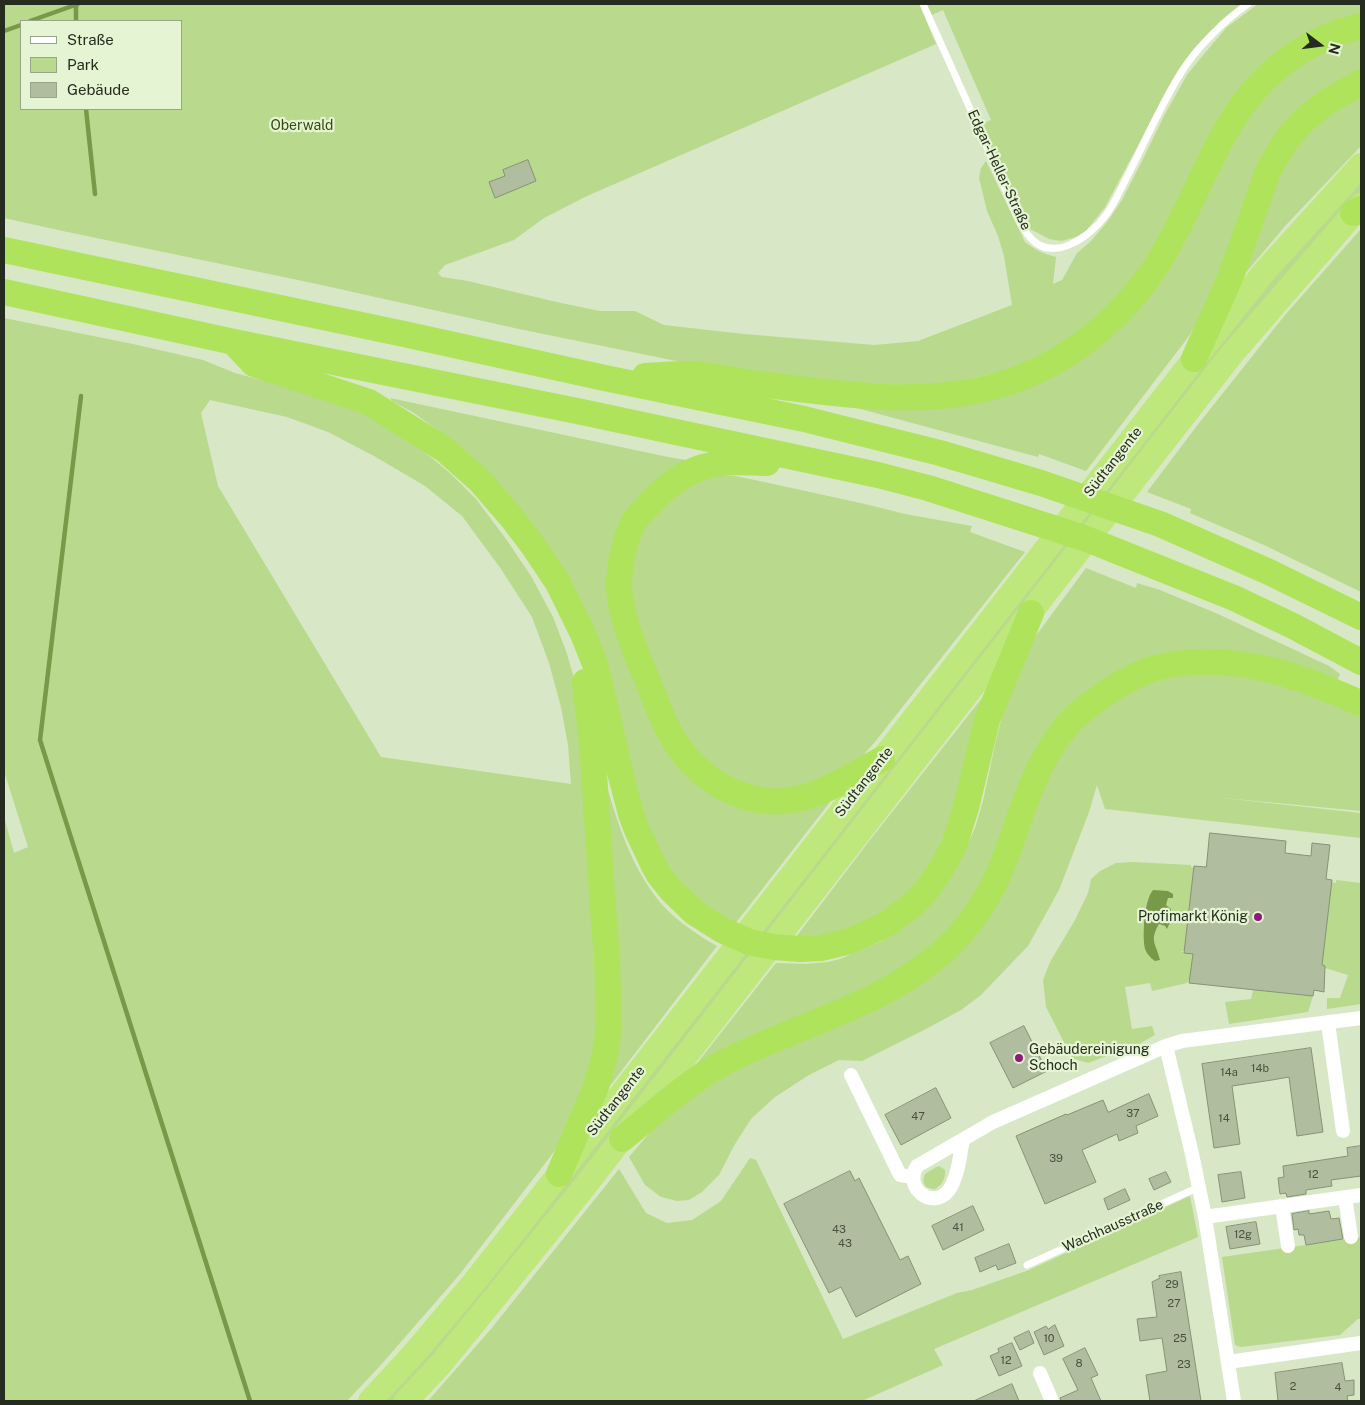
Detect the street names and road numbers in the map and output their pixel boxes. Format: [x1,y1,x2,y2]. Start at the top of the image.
street label: Edgar-Heller-Straße [964,107,1034,233]
street label: Südtangente [1080,424,1146,500]
street label: Südtangente [831,744,897,820]
street label: Südtangente [583,1063,649,1139]
street label: Wachhausstraße [1060,1196,1166,1256]

